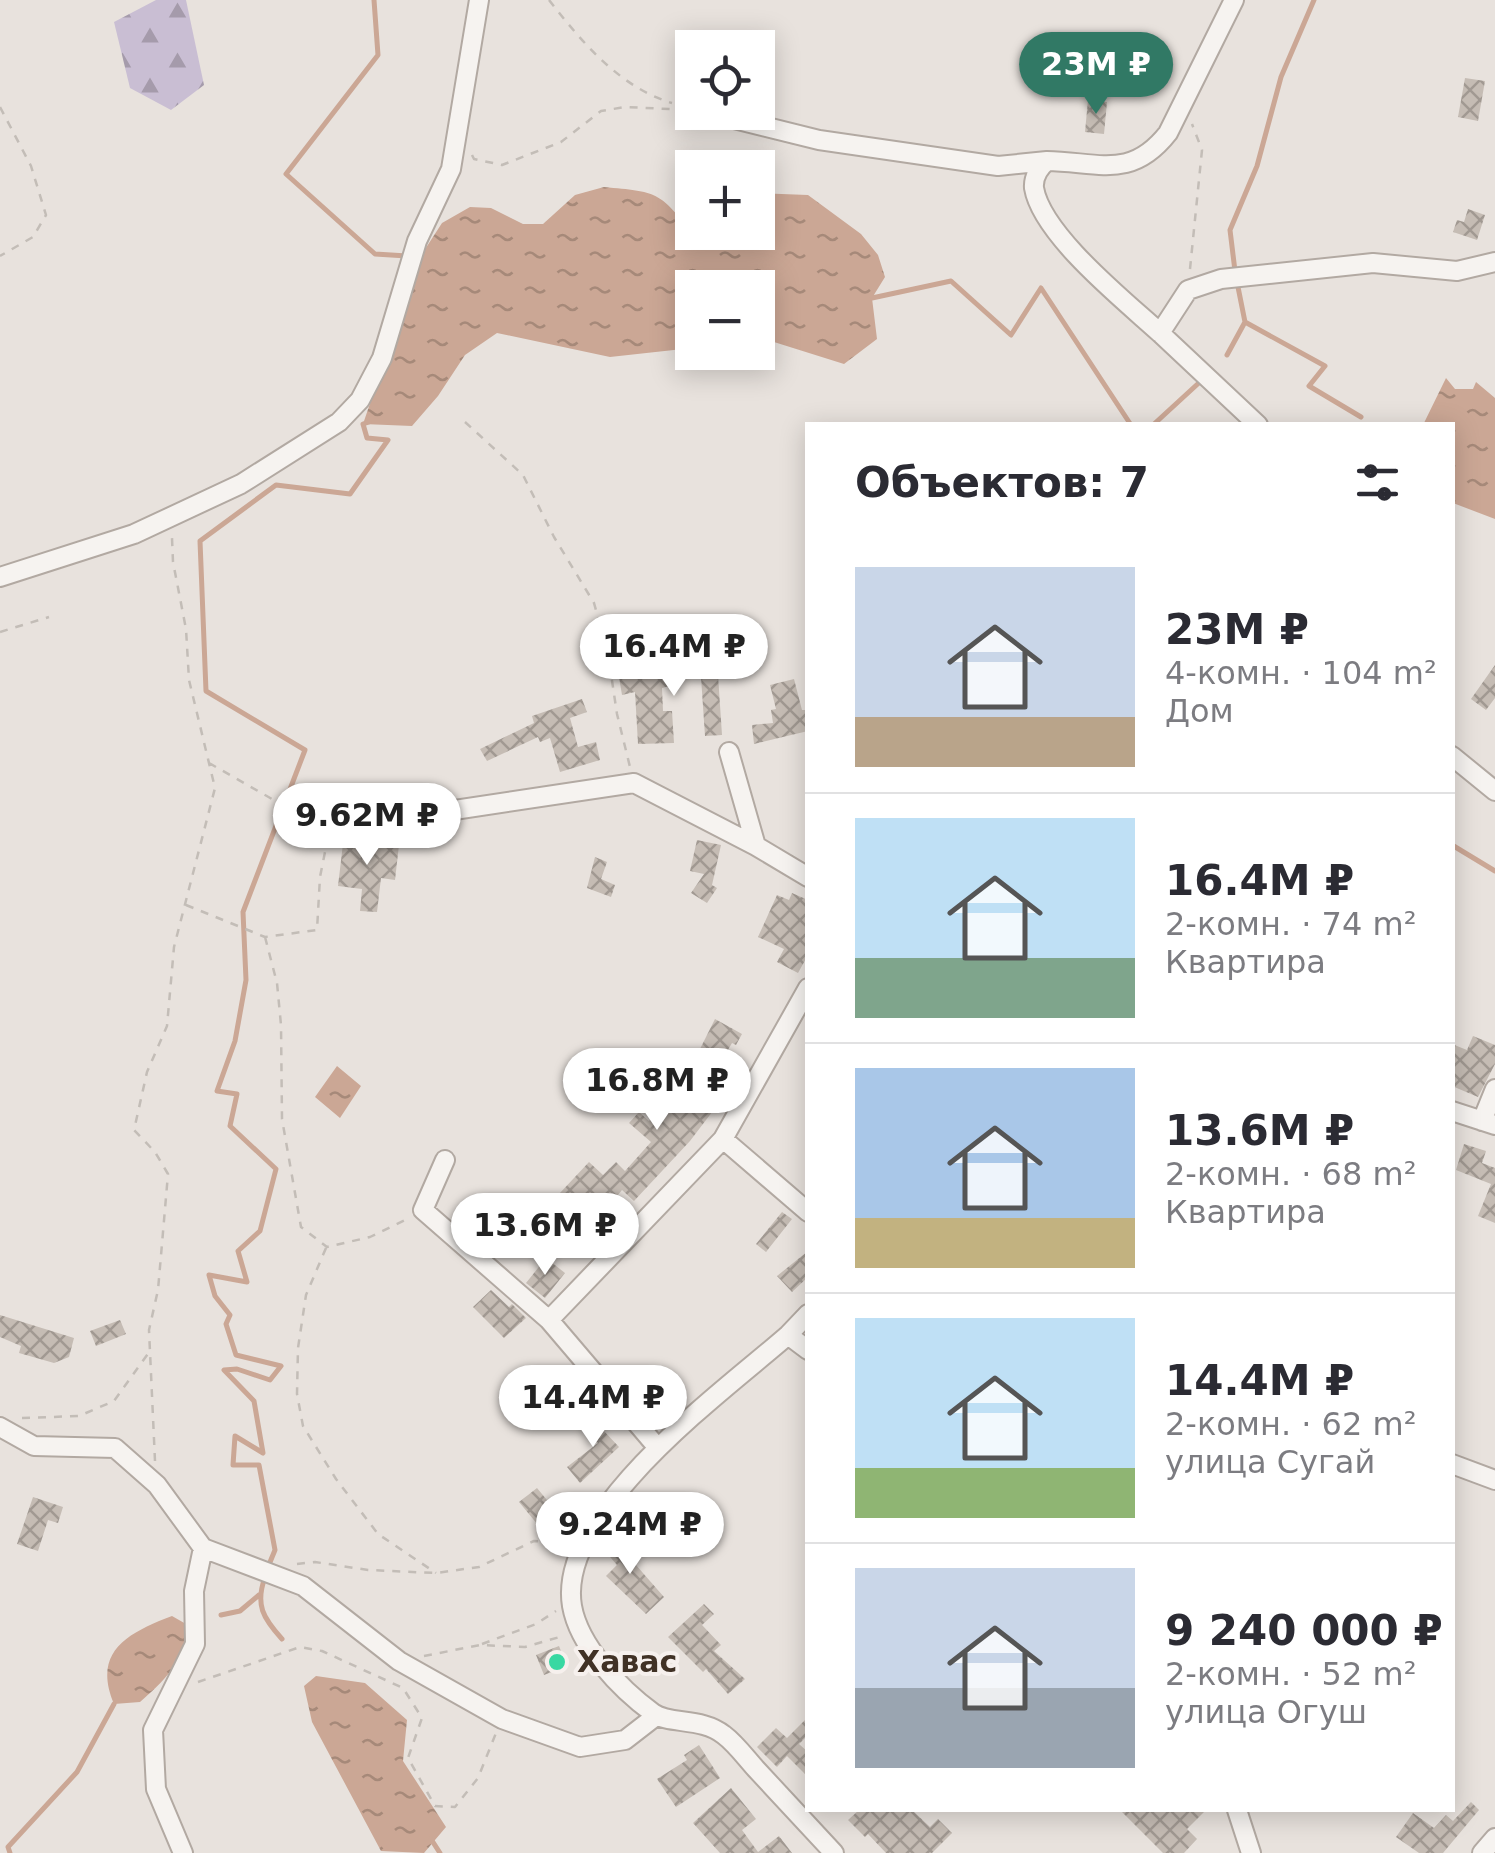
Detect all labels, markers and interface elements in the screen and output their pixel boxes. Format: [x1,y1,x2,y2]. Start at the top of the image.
map controls [675,30,775,370]
button: locate [675,30,775,130]
pin: 23M ₽ [1026,32,1166,117]
text: 23M ₽ [1041,45,1151,83]
button: + [675,150,775,250]
button: − [675,270,775,370]
icon: filters [1350,455,1405,510]
text: Объектов: 7 [855,458,1149,507]
text: 23M ₽ [1165,605,1309,654]
icon: home [935,607,1055,727]
pin: 16.4M ₽ [582,614,766,699]
text: 16.4M ₽ [602,627,746,665]
text: 4-комн. · 104 m² [1165,654,1437,692]
text: Дом [1165,692,1234,730]
pin: 9.62M ₽ [275,783,459,868]
text: 9.62M ₽ [295,796,439,834]
text: 16.4M ₽ [1165,856,1354,905]
icon: home [935,858,1055,978]
text: 2-комн. · 74 m² [1165,905,1416,943]
text: Квартира [1165,943,1326,981]
pin: 16.8M ₽ [565,1048,749,1133]
text: 16.8M ₽ [585,1061,729,1099]
text: 13.6M ₽ [1165,1106,1354,1155]
icon: home [935,1108,1055,1228]
text: 2-комн. · 68 m² [1165,1155,1416,1193]
pin: 13.6M ₽ [453,1193,637,1278]
text: Квартира [1165,1193,1326,1231]
text: 13.6M ₽ [473,1206,617,1244]
text: 14.4M ₽ [1165,1356,1354,1405]
icon: home [935,1358,1055,1478]
pin: 14.4M ₽ [501,1365,685,1450]
text: 14.4M ₽ [521,1378,665,1416]
text: 2-комн. · 62 m² [1165,1405,1416,1443]
text: улица Сугай [1165,1443,1375,1481]
pin: 9.24M ₽ [538,1492,722,1577]
text: 9.24M ₽ [558,1505,702,1543]
text: 9 240 000 ₽ [1165,1606,1443,1655]
icon: home [935,1608,1055,1728]
place label: Хавас [577,1644,677,1679]
marker: Хавас [546,1651,568,1673]
text: 2-комн. · 52 m² [1165,1655,1416,1693]
text: улица Огуш [1165,1693,1367,1731]

